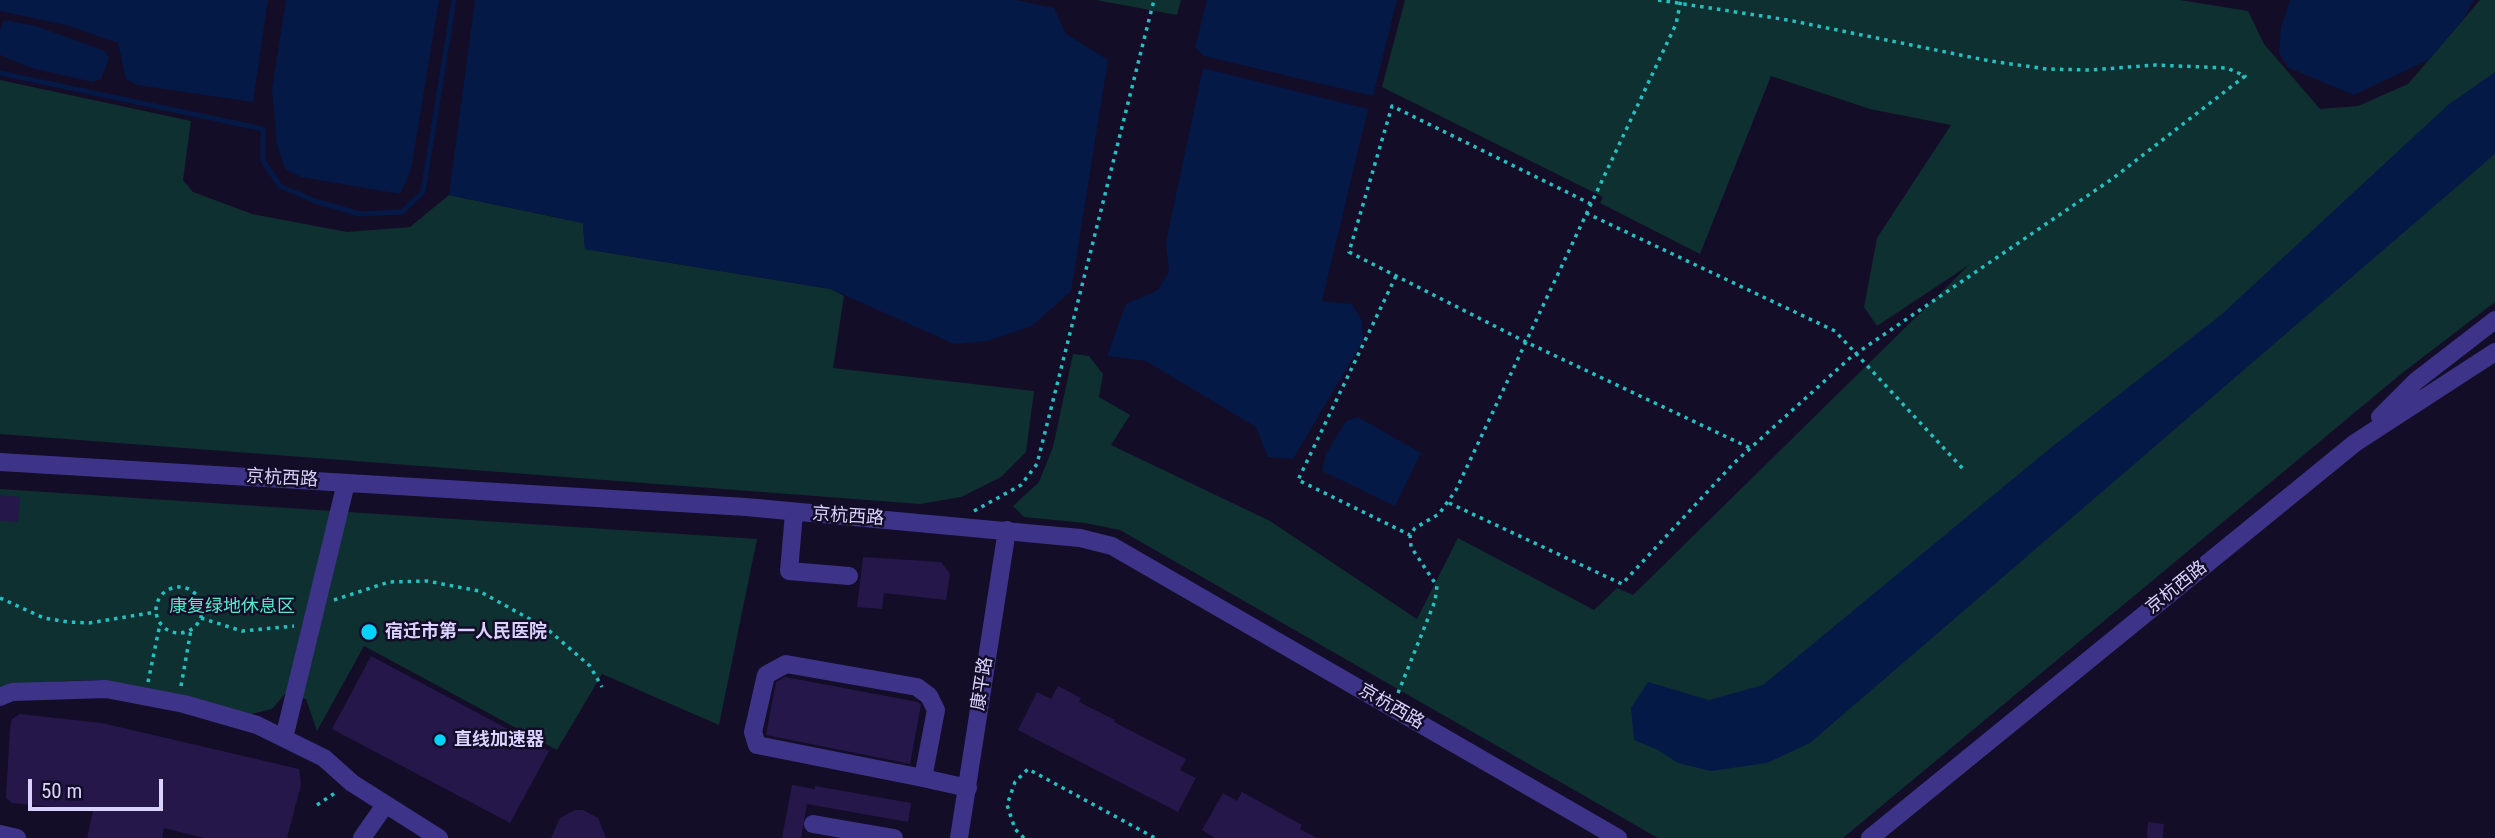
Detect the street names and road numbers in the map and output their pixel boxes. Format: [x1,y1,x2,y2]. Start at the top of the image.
street label: 京杭西路 [245,466,319,492]
street label: 京杭西路 [811,504,885,530]
street label: 京杭西路 [2142,557,2212,619]
street label: 康平路 [968,656,998,712]
street label: 京杭西路 [1354,680,1428,734]

